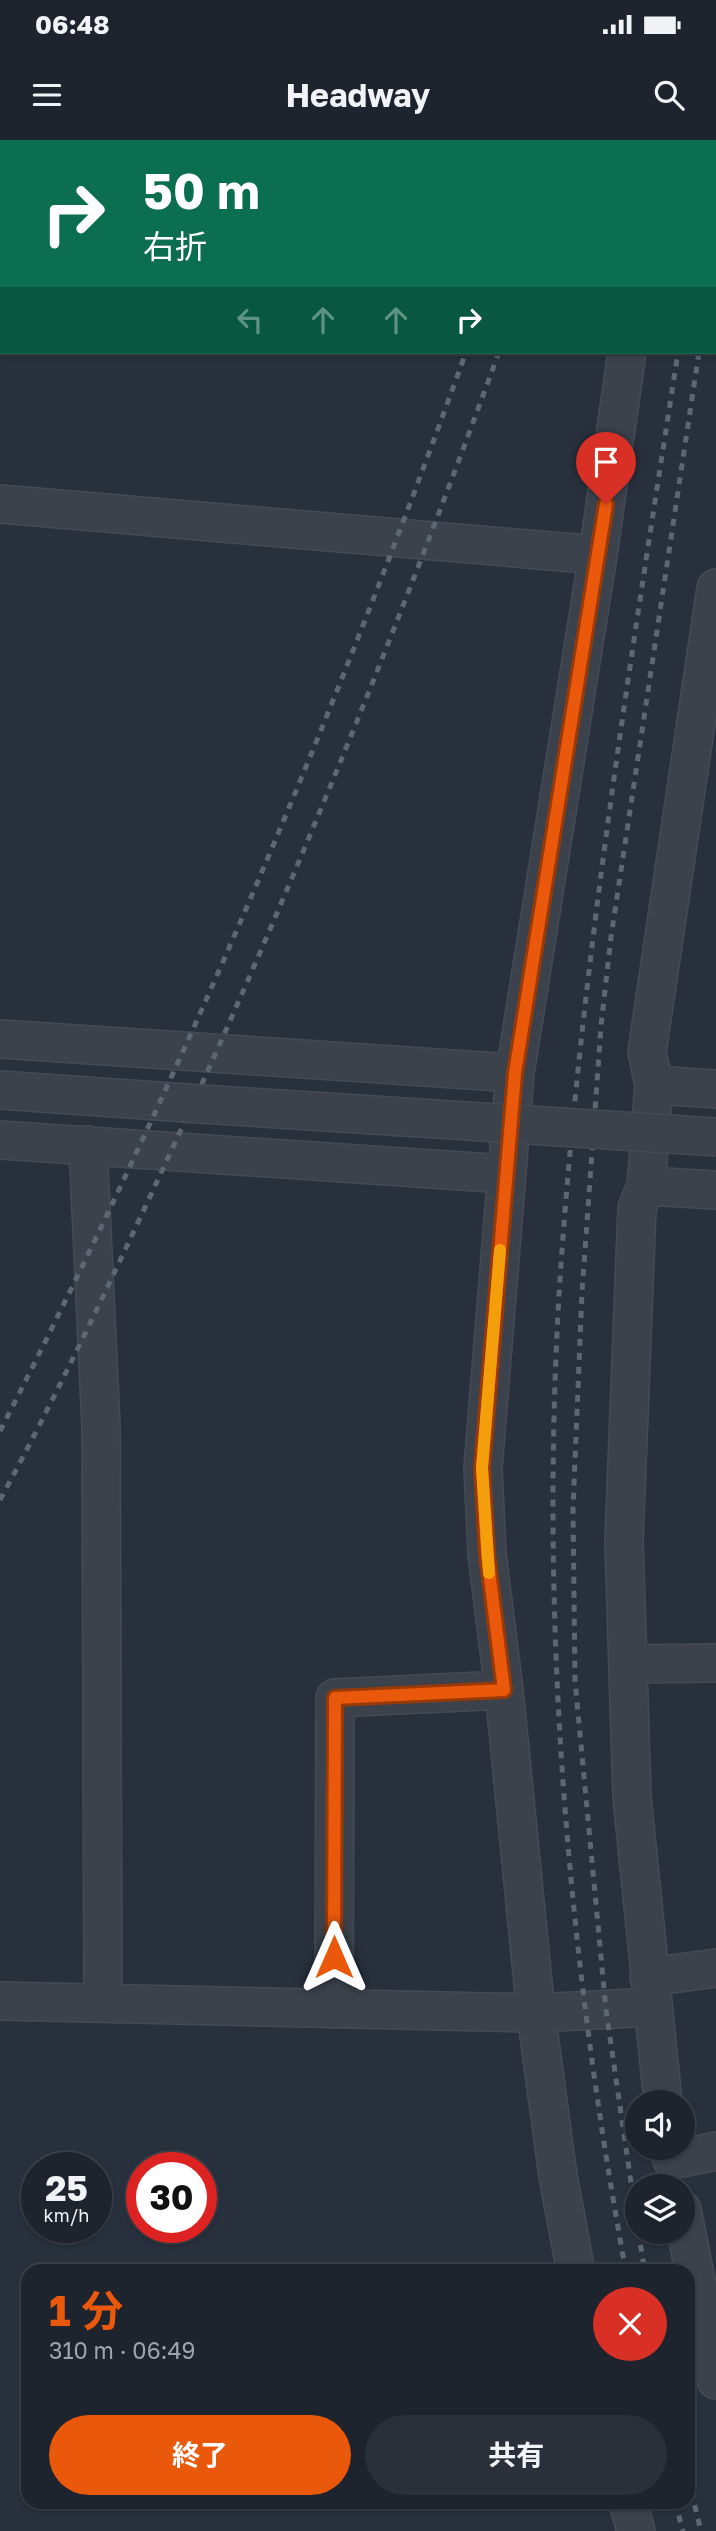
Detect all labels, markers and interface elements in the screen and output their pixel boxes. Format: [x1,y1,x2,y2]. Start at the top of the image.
text: 06:48 [35,9,110,40]
icon: menu [28,76,66,114]
text: Headway [286,76,430,114]
icon: search [650,76,688,114]
text: 50 m [143,161,260,220]
icon: right [28,168,119,259]
text: 右折 [143,227,207,265]
icon: left [231,301,269,339]
icon: ahead [304,301,342,339]
icon: ahead [377,301,415,339]
icon: right [450,301,488,339]
pin [576,432,636,504]
icon: arrive [587,443,625,481]
position arrow [297,1920,371,1994]
map controls [625,2090,695,2244]
button: sound [625,2090,695,2160]
speed limit sign: 30 [126,2152,217,2243]
text: 25 [45,2167,88,2209]
button: layers [625,2174,695,2244]
text: km/h [44,2204,89,2226]
text: 1 分 [49,2285,123,2335]
button: close [593,2287,667,2361]
text: 310 m · 06:49 [49,2336,195,2364]
button: 終了 [49,2415,351,2495]
button: 共有 [365,2415,667,2495]

